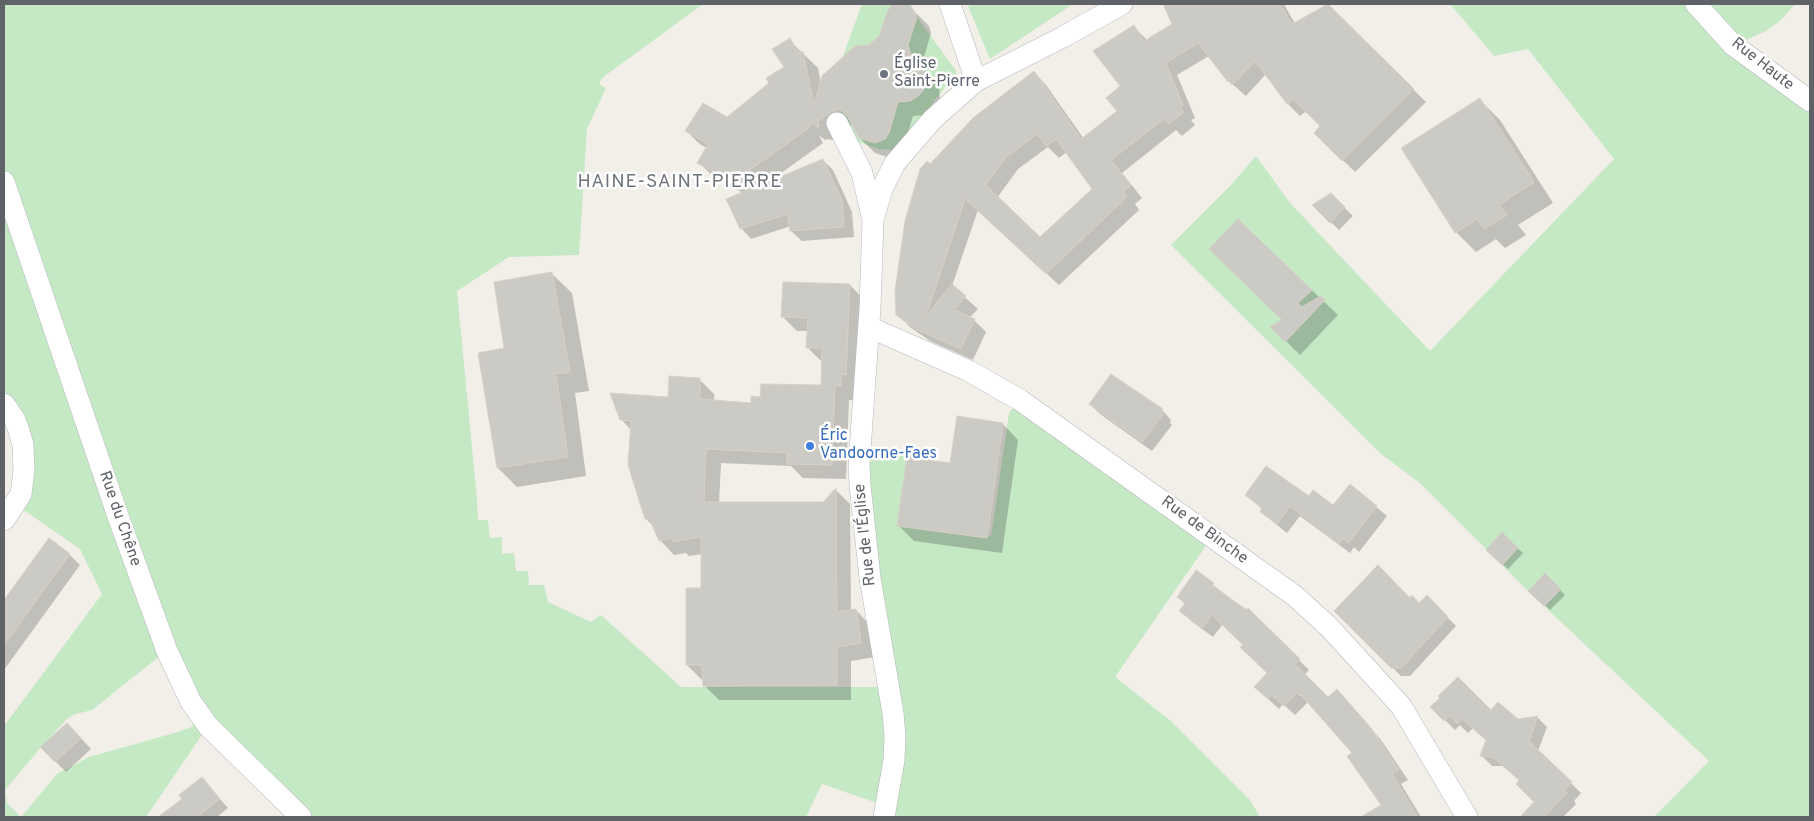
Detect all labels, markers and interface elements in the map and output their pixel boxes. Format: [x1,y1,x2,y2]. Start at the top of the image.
street label: Rue Haute [1727,35,1797,95]
place label: Église Saint-Pierre [894,55,980,93]
marker: Église Saint-Pierre [878,68,890,80]
district label: HAINE-SAINT-PIERRE [575,172,785,194]
place label: Éric Vandoorne-Faes [820,427,937,465]
marker: Éric Vandoorne-Faes [804,440,816,452]
street label: Rue du Chêne [94,469,144,569]
street label: Rue de l'Église [851,483,881,587]
street label: Rue de Binche [1157,493,1251,569]

